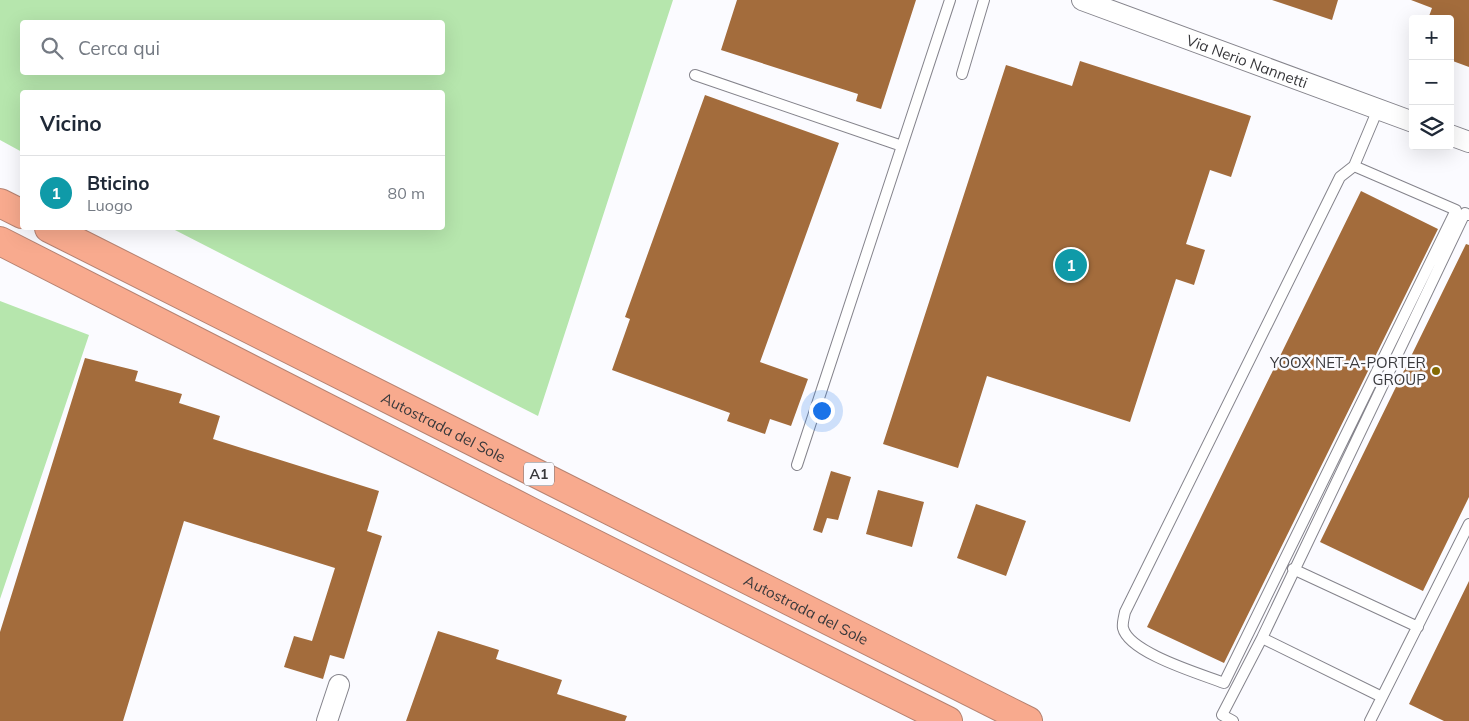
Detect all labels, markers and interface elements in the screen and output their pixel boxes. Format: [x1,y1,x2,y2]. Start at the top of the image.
map controls [1409,15,1454,150]
button: + [1409,15,1454,60]
search box [20,20,445,75]
street label: Via Nerio Nannetti [1184,30,1310,92]
icon: search [38,34,66,62]
text: Cerca qui [78,36,160,60]
button: − [1409,60,1454,105]
button: layers [1409,105,1454,150]
text: Vicino [40,110,102,136]
text: Bticino [87,171,150,195]
text: 1 [51,183,61,203]
text: 80 m [388,183,425,203]
text: Luogo [87,195,133,215]
pin: 1 [1055,246,1087,284]
place label: YOOX NET-A-PORTER GROUP [1269,353,1426,389]
marker: YOOX NET-A-PORTER GROUP [1430,365,1442,377]
street label: Autostrada del Sole [378,388,509,466]
your location [809,398,835,424]
road number: A1 [524,462,554,486]
street label: Autostrada del Sole [741,570,872,649]

